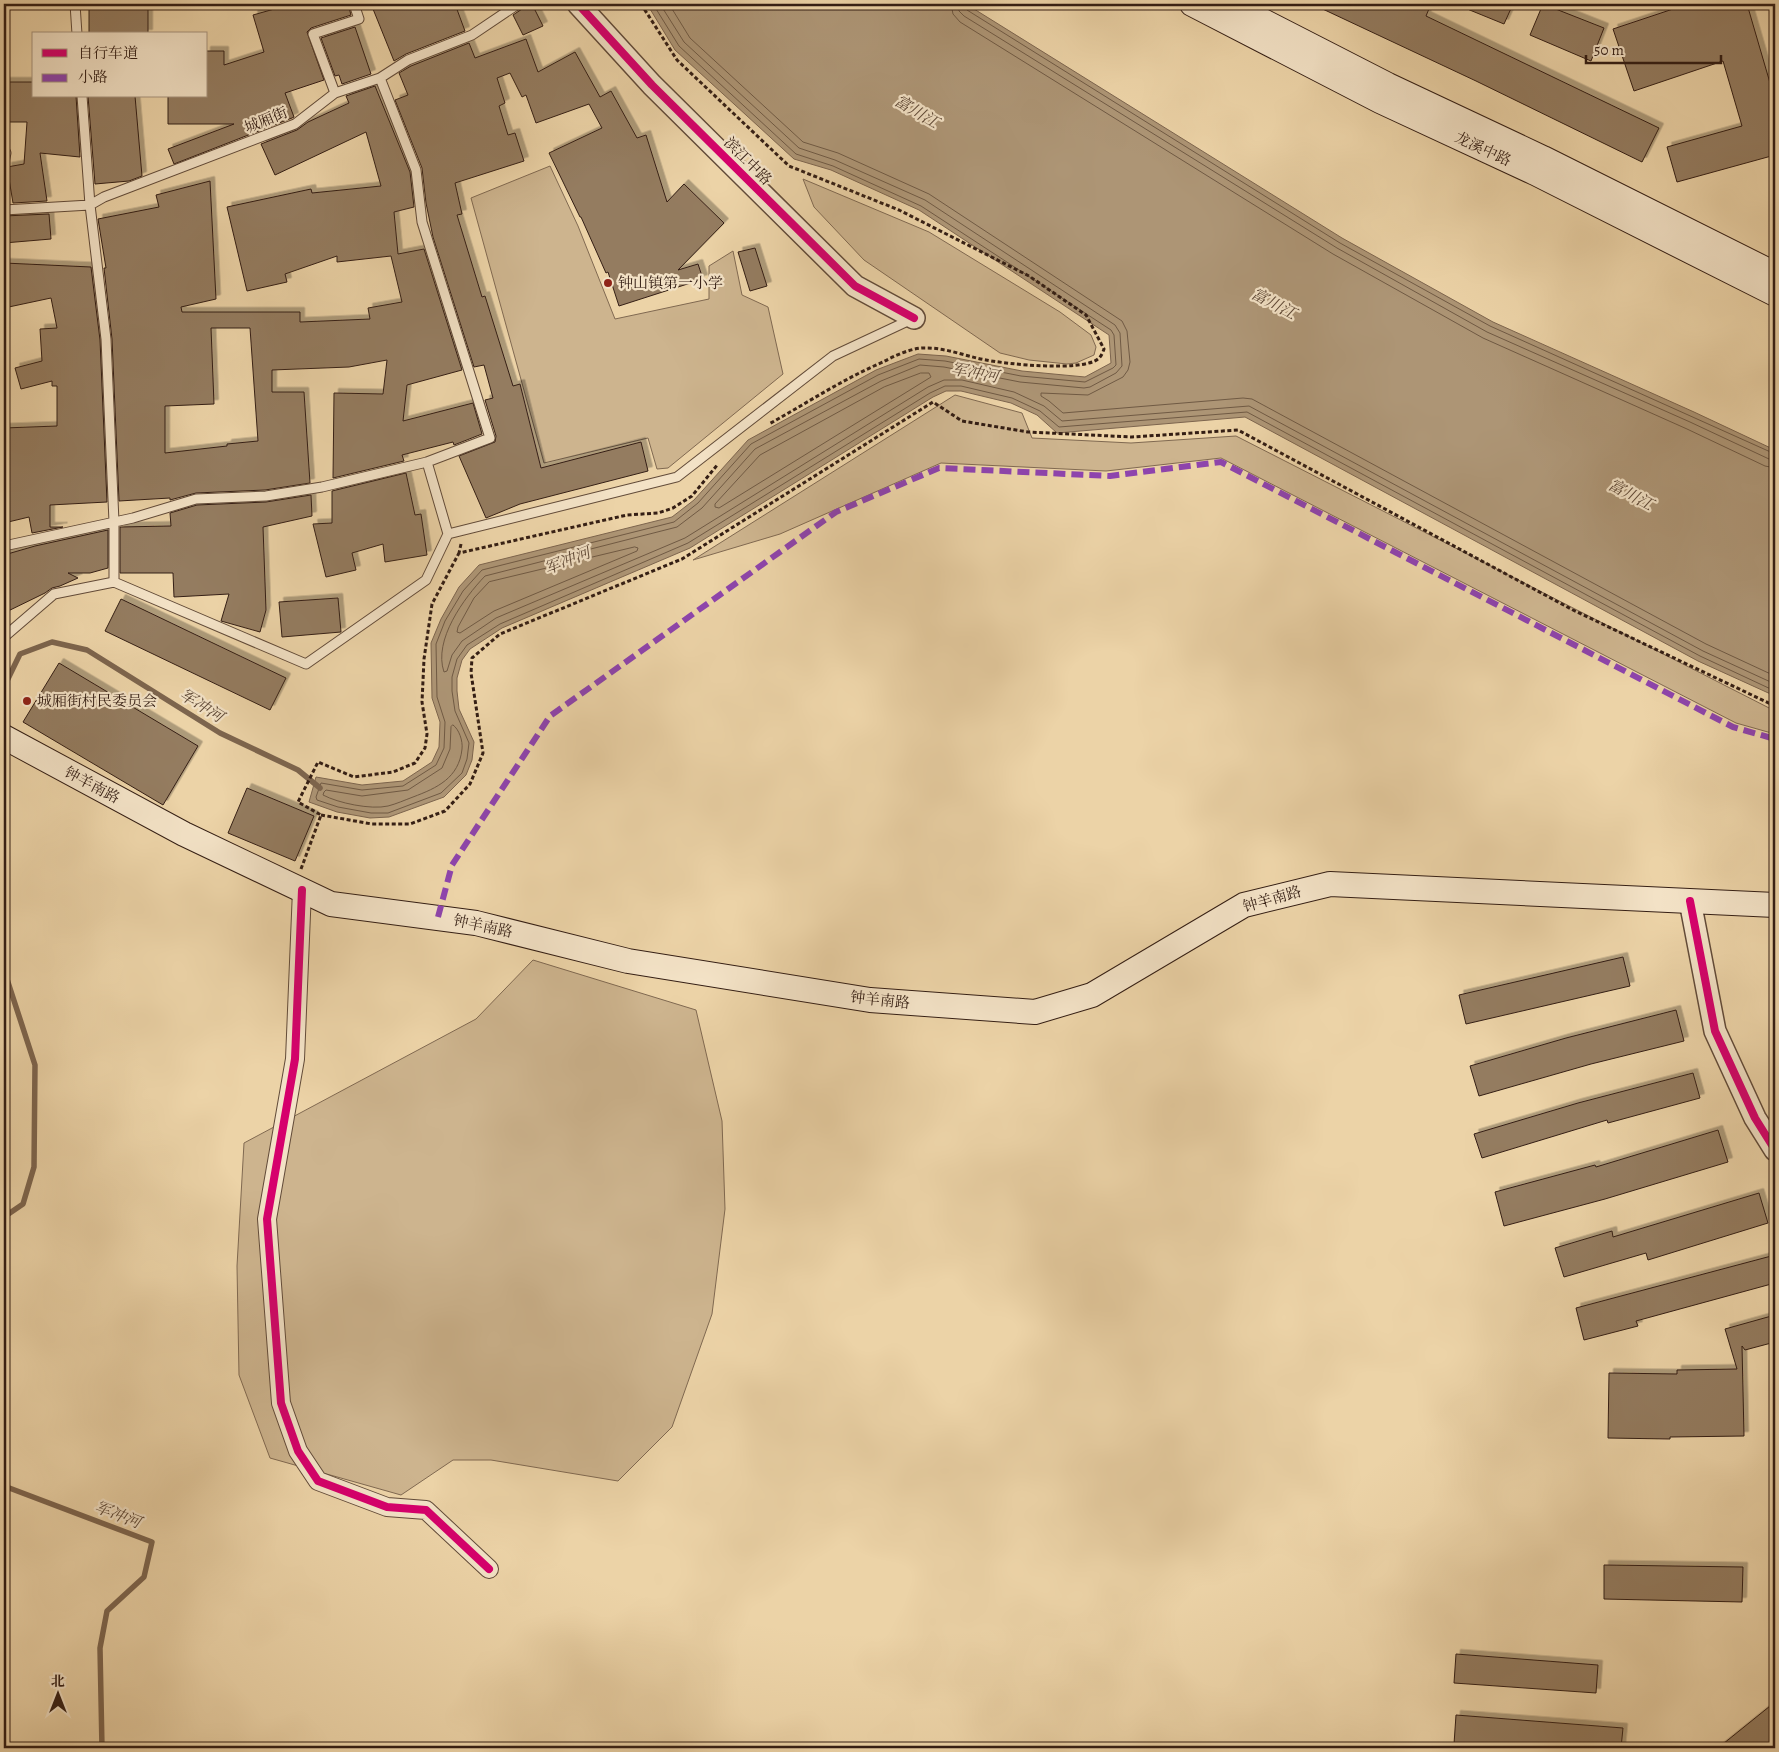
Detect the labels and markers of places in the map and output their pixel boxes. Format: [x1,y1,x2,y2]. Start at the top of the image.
place label: 钟山镇第一小学 [618,273,723,293]
marker: 钟山镇第一小学 [602,277,614,289]
place label: 城厢街村民委员会 [37,691,157,711]
marker: 城厢街村民委员会 [21,695,33,707]

